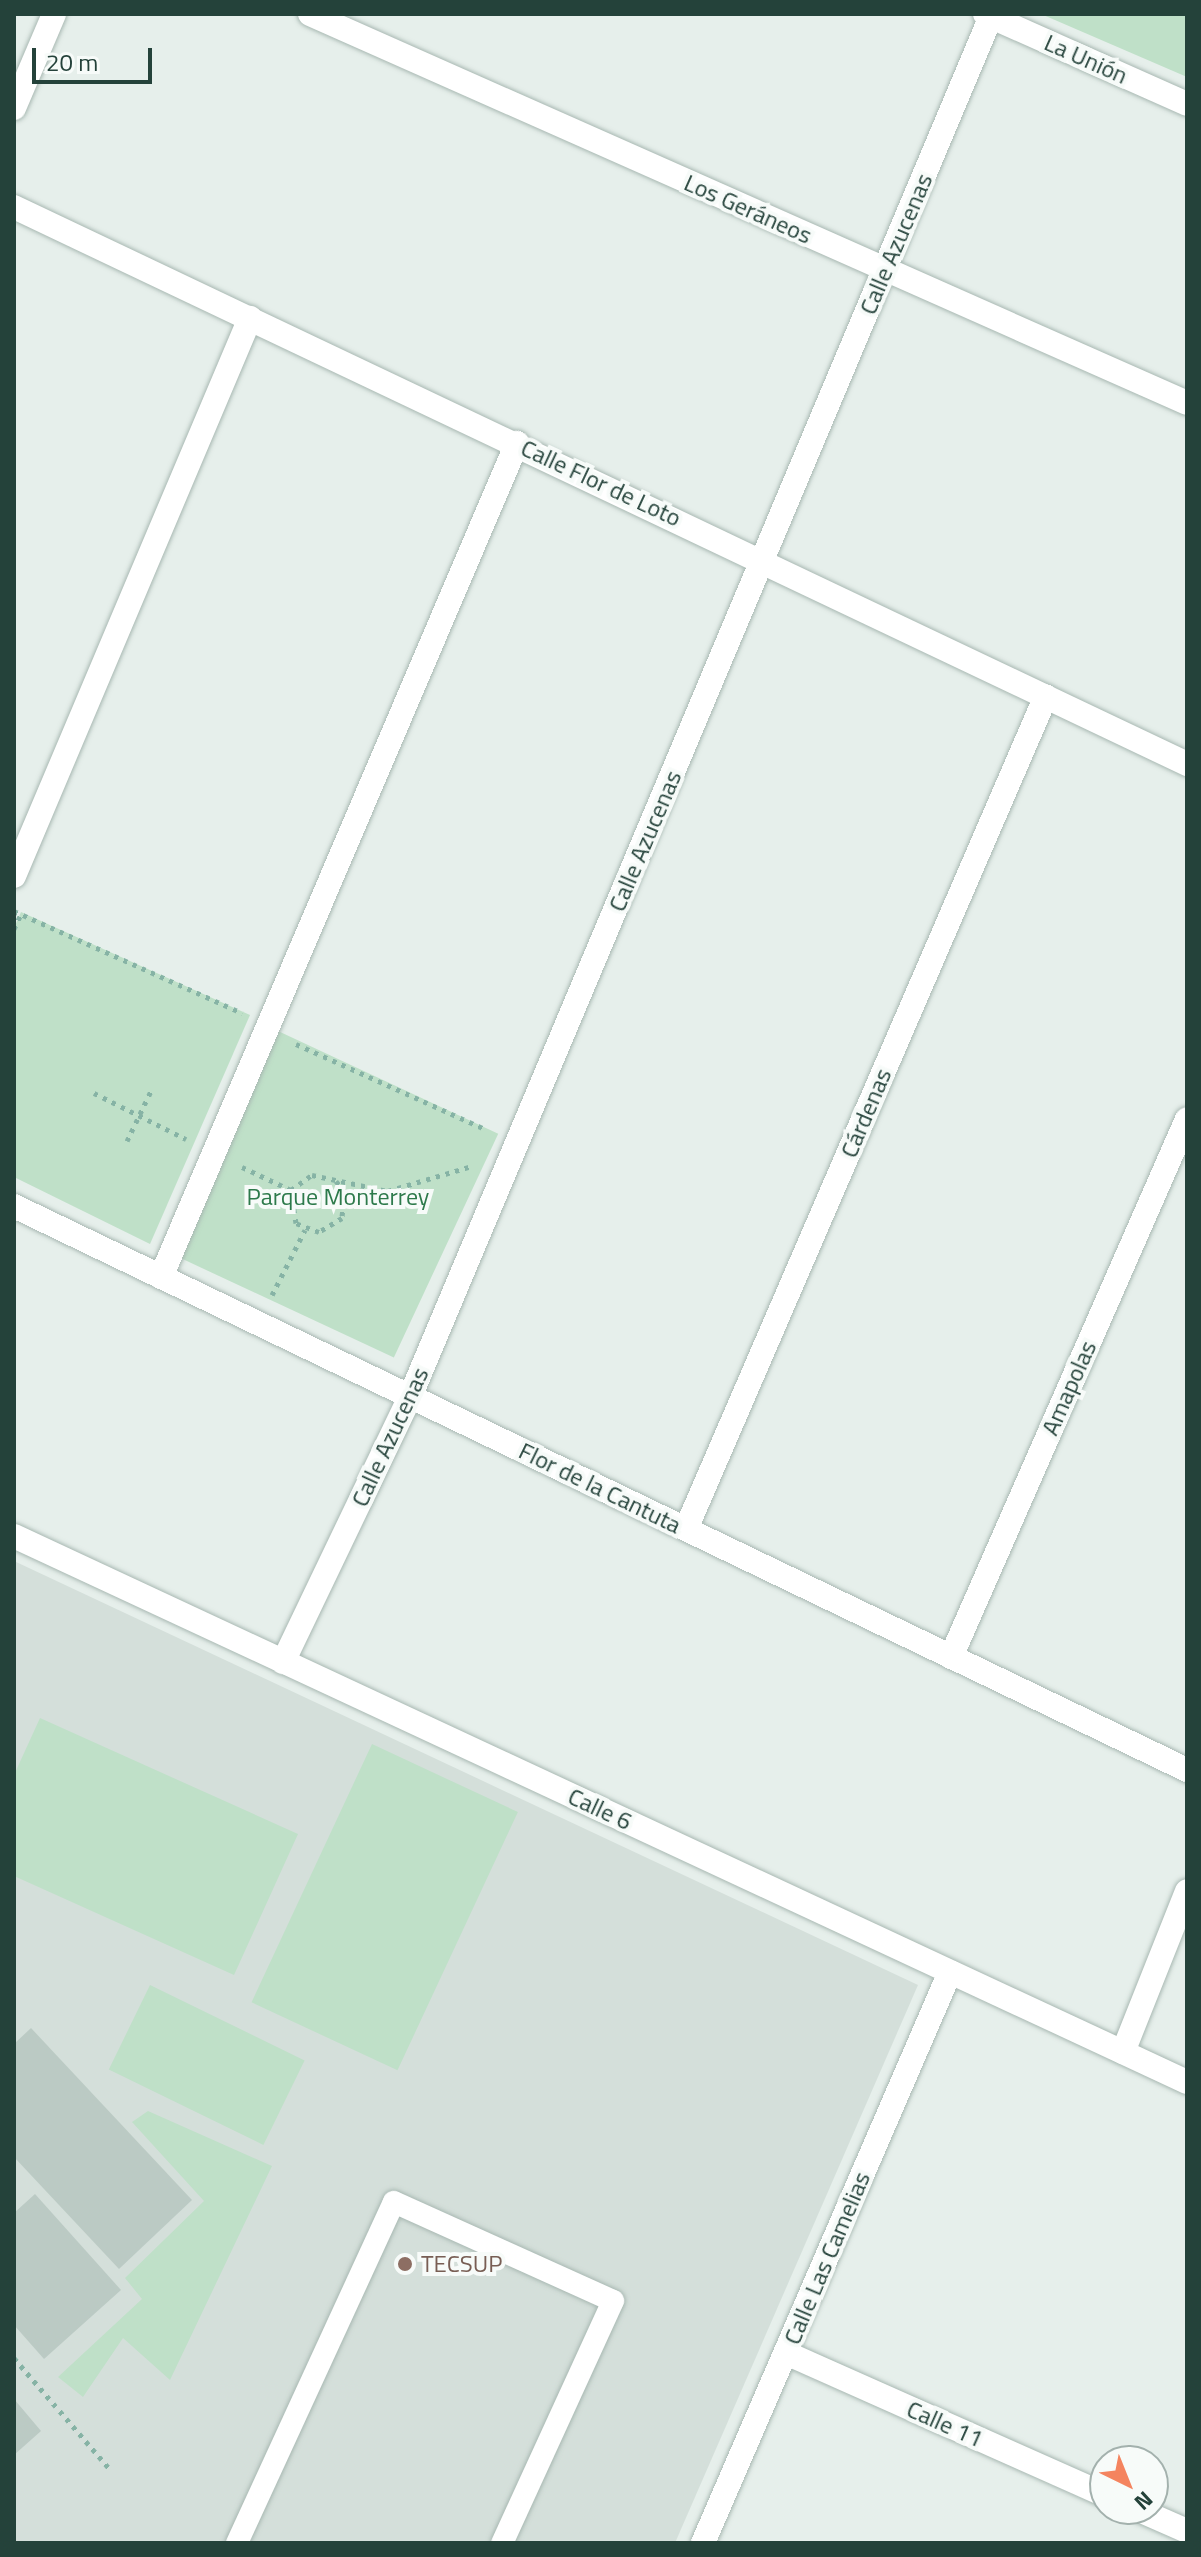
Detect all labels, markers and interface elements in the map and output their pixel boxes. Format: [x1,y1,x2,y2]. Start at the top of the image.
street label: La Unión [1040,28,1132,90]
scale bar [36,32,156,82]
text: 20 m [46,44,98,80]
street label: Los Geráneos [680,168,816,250]
street label: Calle Azucenas [853,169,939,319]
street label: Calle Flor de Loto [516,433,686,533]
street label: Calle Azucenas [602,766,688,916]
street label: Cárdenas [834,1064,898,1162]
park label: Parque Monterrey [247,1183,429,1211]
street label: Amapolas [1035,1336,1103,1440]
street label: Calle Azucenas [345,1363,435,1511]
street label: Flor de la Cantuta [514,1436,686,1540]
street label: Calle 6 [564,1782,636,1836]
street label: Calle Las Camelias [778,2167,876,2349]
place label: TECSUP [421,2250,502,2278]
marker: TECSUP [396,2255,414,2273]
street label: Calle 11 [902,2394,988,2454]
north arrow [1089,2445,1169,2525]
text: N [1127,2483,1161,2519]

